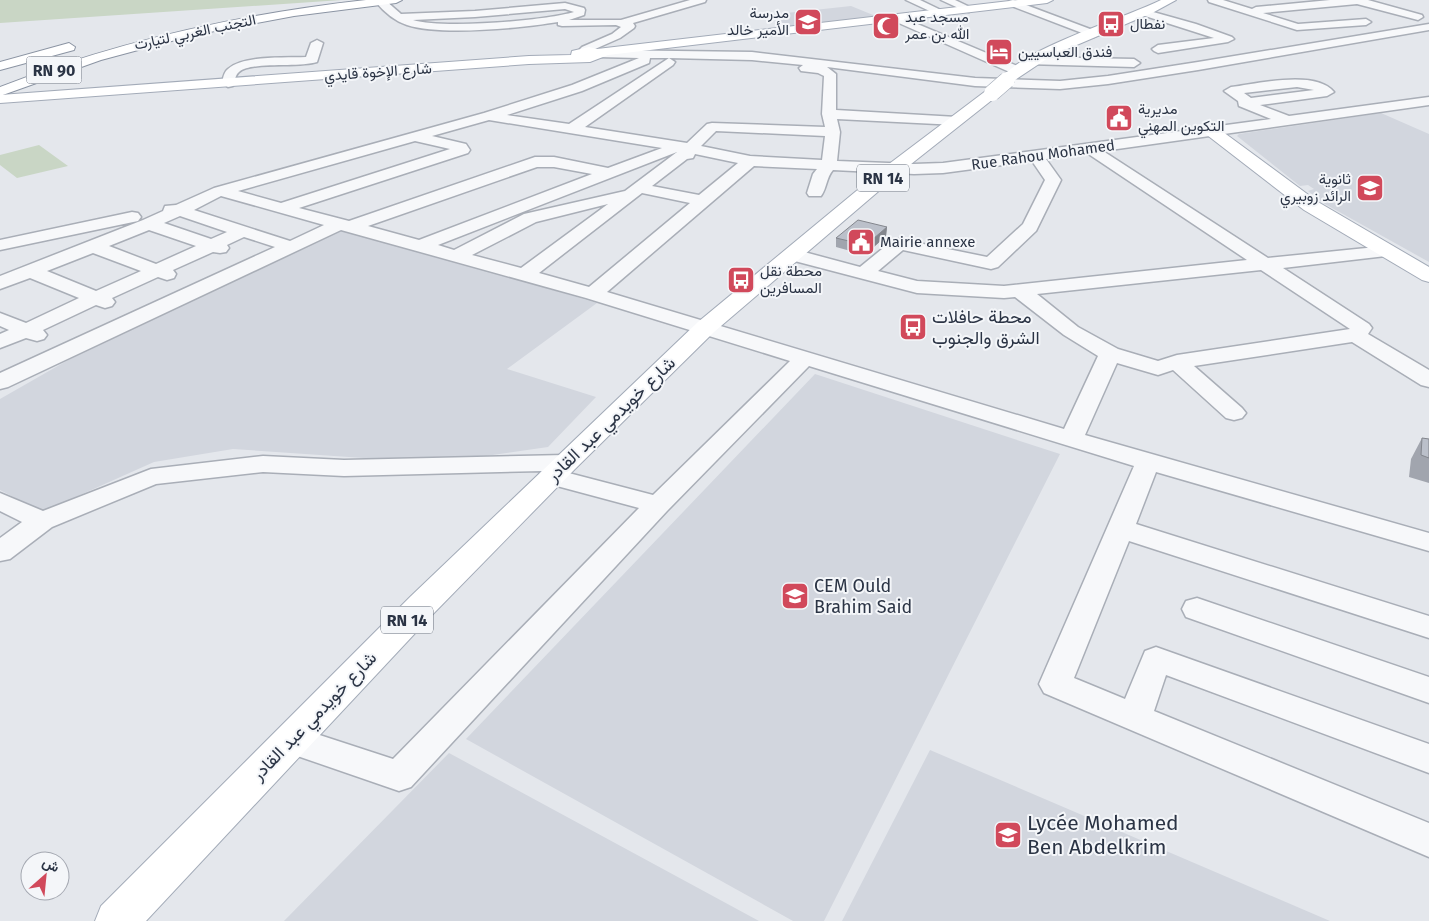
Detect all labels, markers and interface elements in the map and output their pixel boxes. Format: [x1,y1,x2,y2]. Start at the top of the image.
place label: مدرسة الأمير خالد [727,4,789,39]
school or university icon: مدرسة الأمير خالد [793,7,823,37]
place label: مسجد عبد الله بن عمر [904,8,969,44]
bus stop icon: نفطال [1096,9,1126,39]
street label: التجنب الغربي لتيارت [133,10,258,58]
mosque icon: مسجد عبد الله بن عمر [871,11,901,41]
place label: نفطال [1130,15,1165,33]
hotel icon: فندق العباسيين [984,37,1014,67]
place label: فندق العباسيين [1018,43,1112,62]
road number: RN 90 [27,56,82,84]
street label: شارع الإخوة قايدي [324,59,433,89]
place label: مديرية التكوين المهني [1138,100,1225,139]
public building icon: مديرية التكوين المهني [1104,103,1134,133]
street label: Rue Rahou Mohamed [970,136,1116,174]
road number: RN 14 [857,164,909,192]
place label: ثانوية الرائد زوبيري [1280,170,1351,209]
school or university icon: ثانوية الرائد زوبيري [1355,173,1385,203]
public building icon: Mairie annexe [846,227,876,257]
place label: Mairie annexe [880,233,975,251]
place label: محطة نقل المسافرين [760,262,822,298]
bus stop icon: محطة نقل المسافرين [726,265,756,295]
place label: محطة حافلات الشرق والجنوب [932,306,1040,349]
bus stop icon: محطة حافلات الشرق والجنوب [898,312,928,342]
street label: شارع خويدمي عبد القادر [541,352,683,490]
place label: CEM Ould Brahim Said [814,575,912,618]
school or university icon: CEM Ould Brahim Said [780,581,810,611]
road number: RN 14 [381,606,433,634]
street label: شارع خويدمي عبد القادر [246,647,384,788]
place label: Lycée Mohamed Ben Abdelkrim [1027,810,1179,860]
school or university icon: Lycée Mohamed Ben Abdelkrim [993,820,1023,850]
north arrow [20,851,70,901]
text: ش [39,853,62,876]

